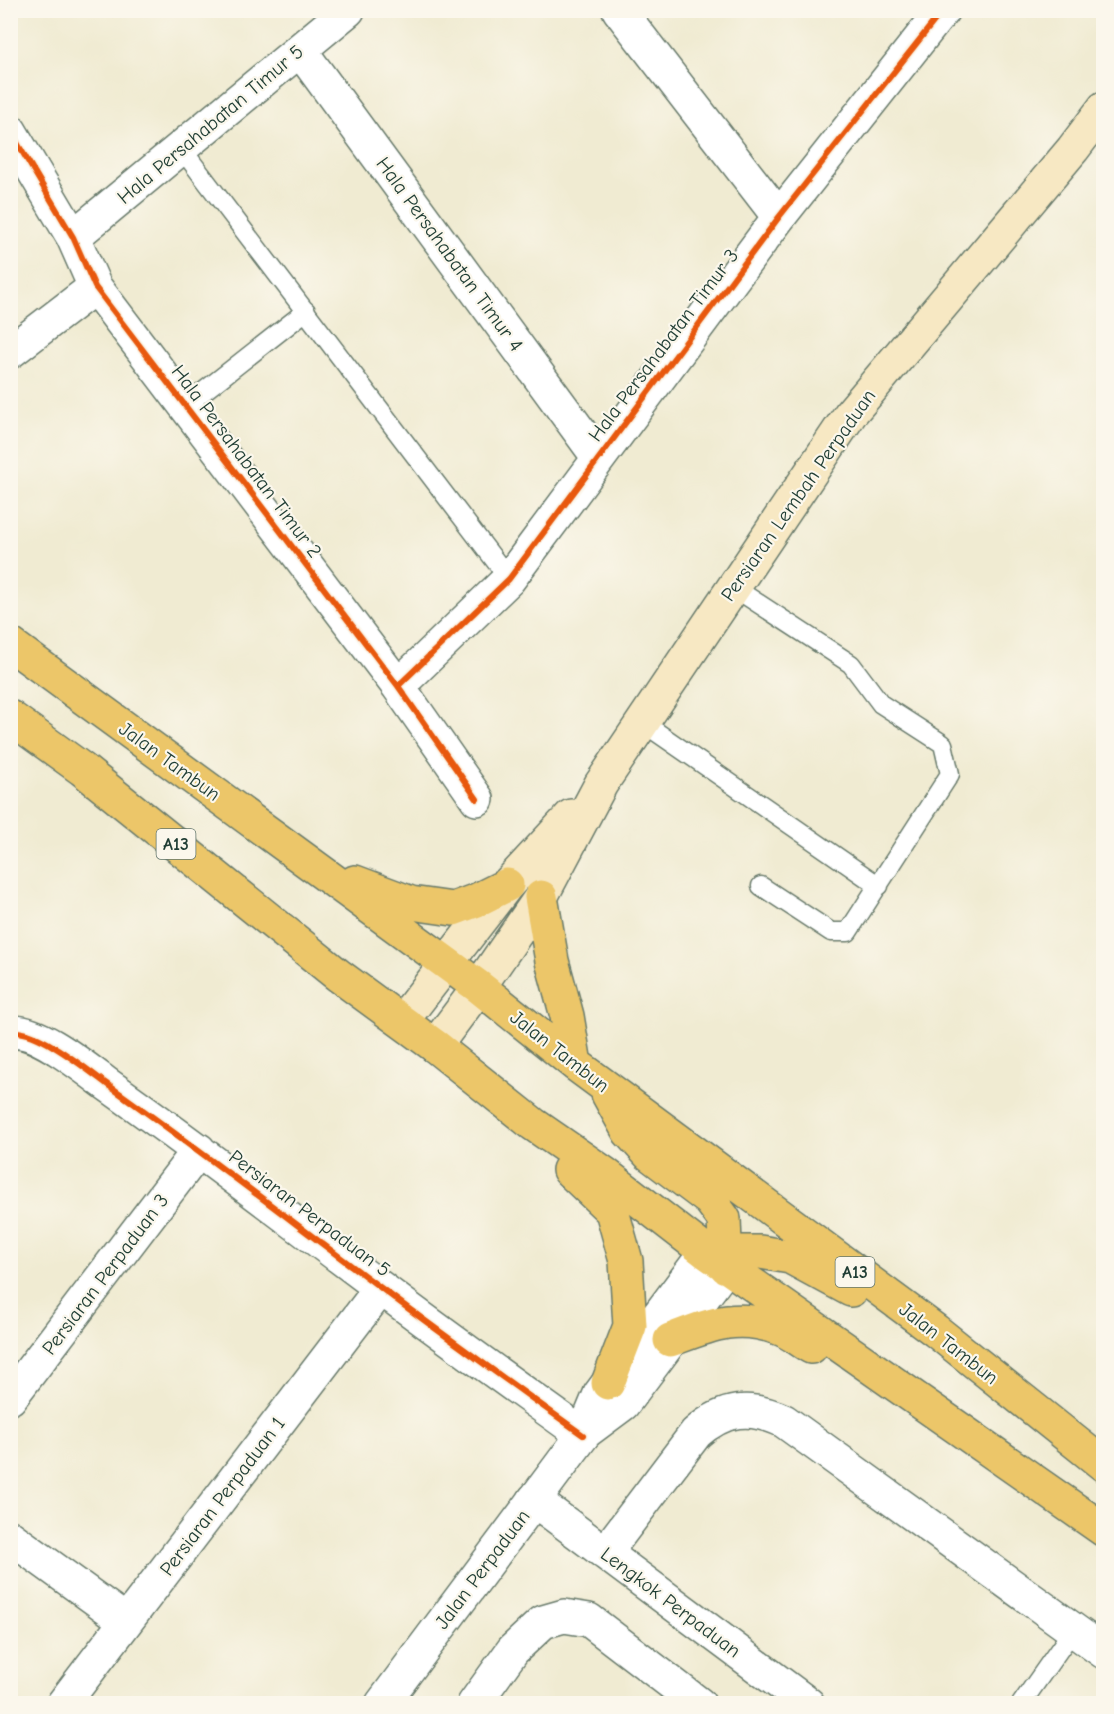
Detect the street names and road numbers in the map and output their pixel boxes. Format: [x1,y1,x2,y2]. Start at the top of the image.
street label: Hala Persahabatan Timur 5 [113,40,308,209]
street label: Hala Persahabatan Timur 4 [371,153,528,356]
street label: Hala Persahabatan Timur 3 [584,245,743,446]
street label: Hala Persahabatan Timur 2 [167,360,327,562]
street label: Persiaran Lembah Perpaduan [716,385,880,606]
street label: Jalan Tambun [115,717,225,806]
road number: A13 [156,829,195,859]
street label: Jalan Tambun [506,1006,614,1097]
street label: Persiaran Perpaduan 5 [224,1145,395,1282]
street label: Persiaran Perpaduan 3 [37,1189,173,1359]
road number: A13 [836,1257,874,1287]
street label: Jalan Tambun [895,1298,1003,1389]
street label: Persiaran Perpaduan 1 [155,1412,290,1580]
street label: Jalan Perpaduan [430,1505,535,1633]
street label: Lengkok Perpaduan [596,1542,745,1662]

